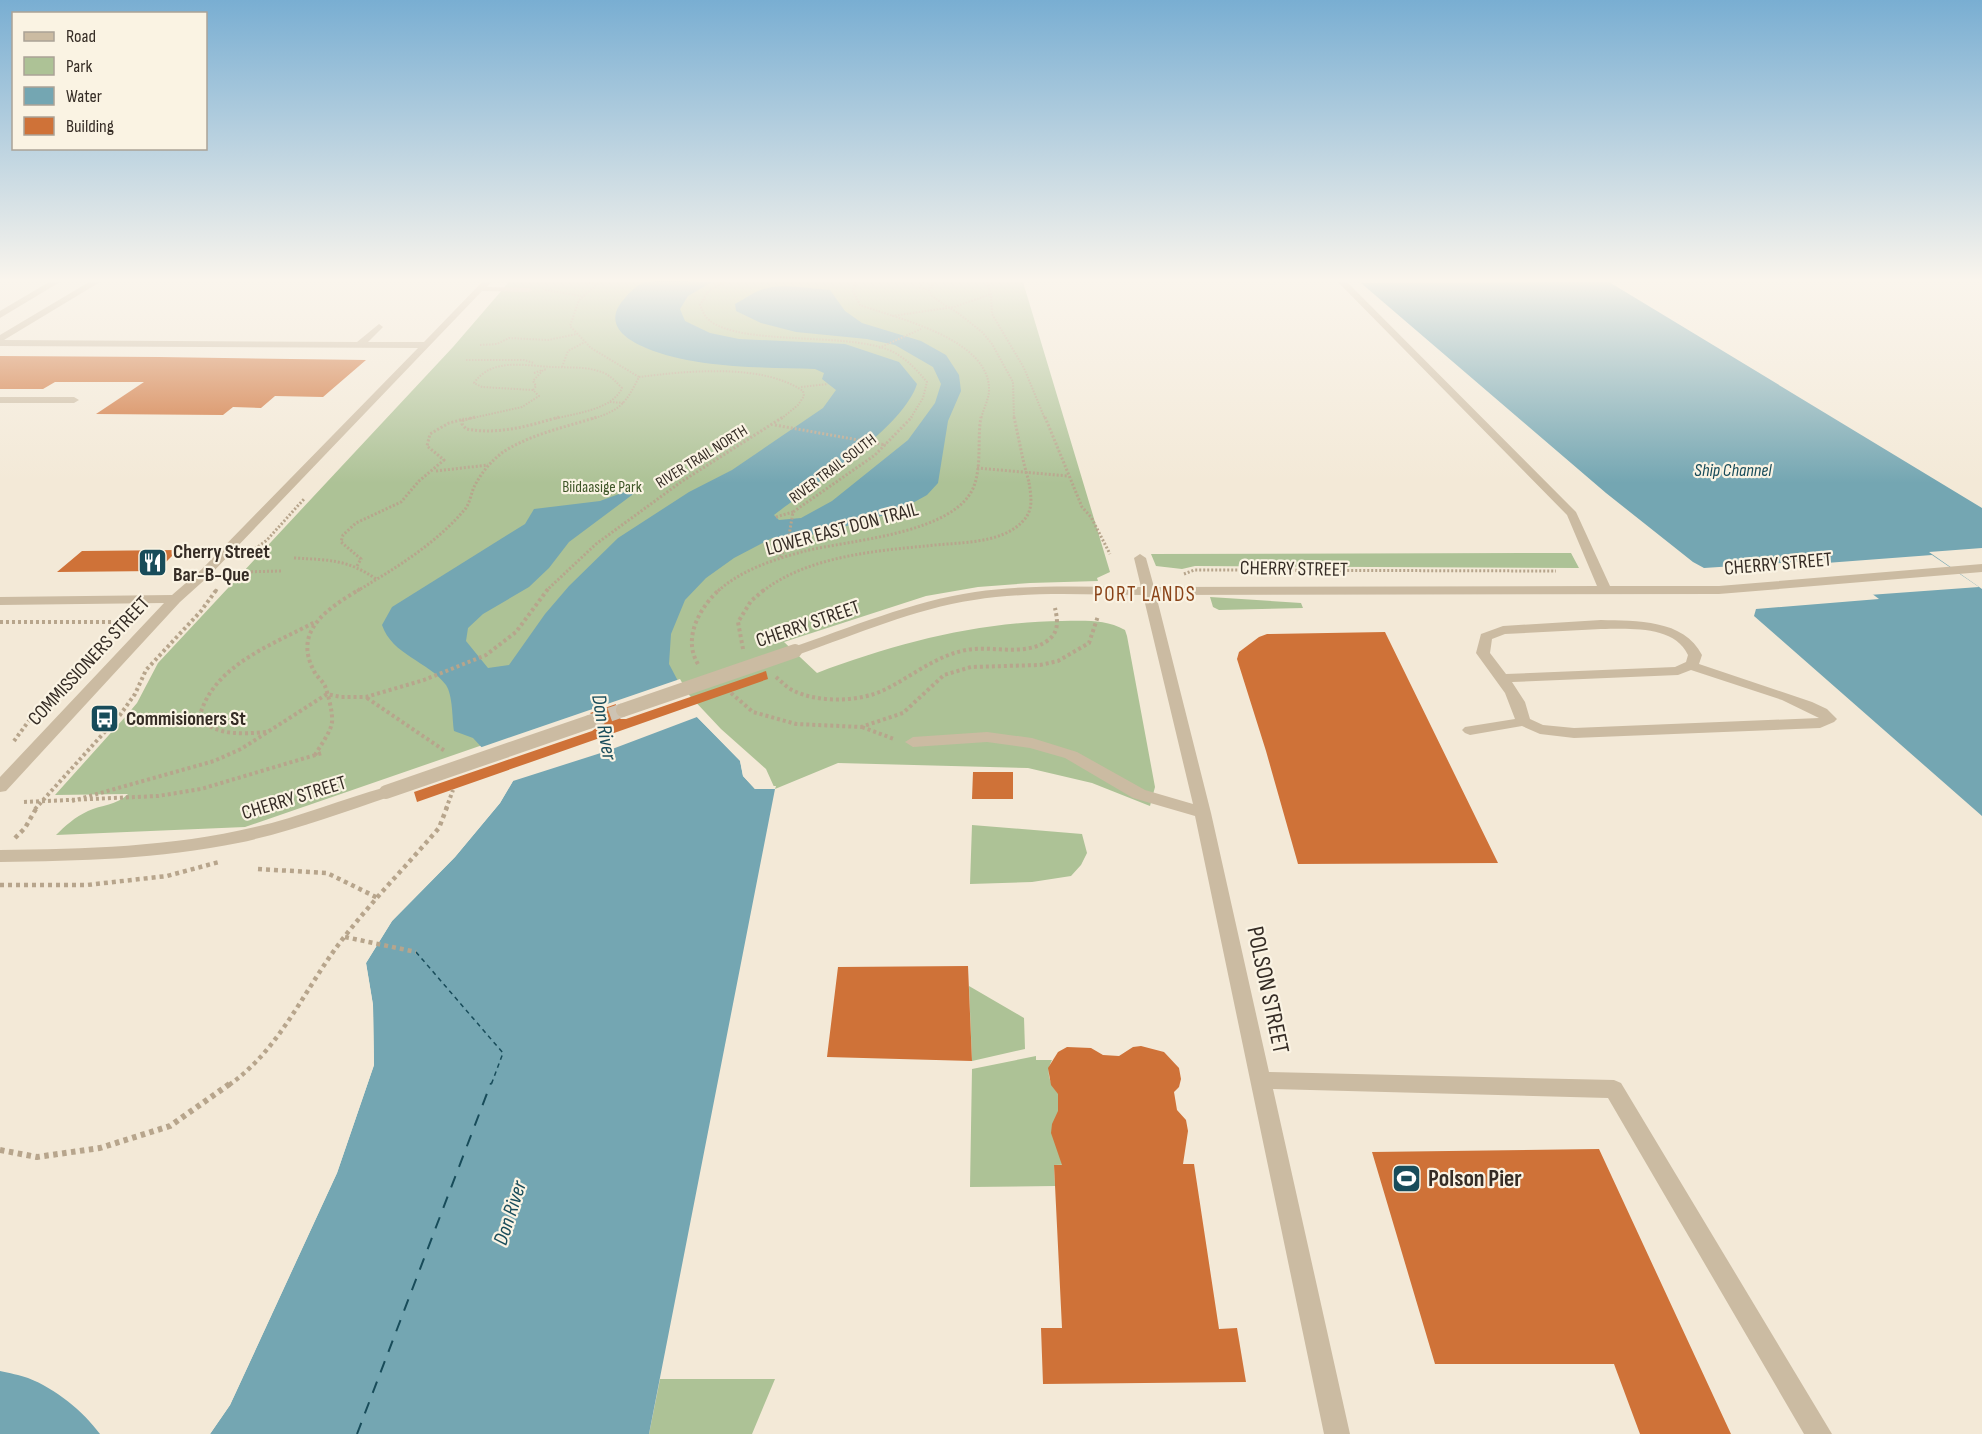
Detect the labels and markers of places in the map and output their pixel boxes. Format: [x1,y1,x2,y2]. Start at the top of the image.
place label: Cherry Street Bar-B-Que [173,540,270,587]
restaurant icon: Cherry Street Bar-B-Que [136,547,168,579]
bus stop icon: Commisioners St [89,703,121,735]
place label: Commisioners St [126,707,246,731]
sports icon: Polson Pier [1391,1162,1423,1194]
place label: Polson Pier [1428,1164,1522,1193]

